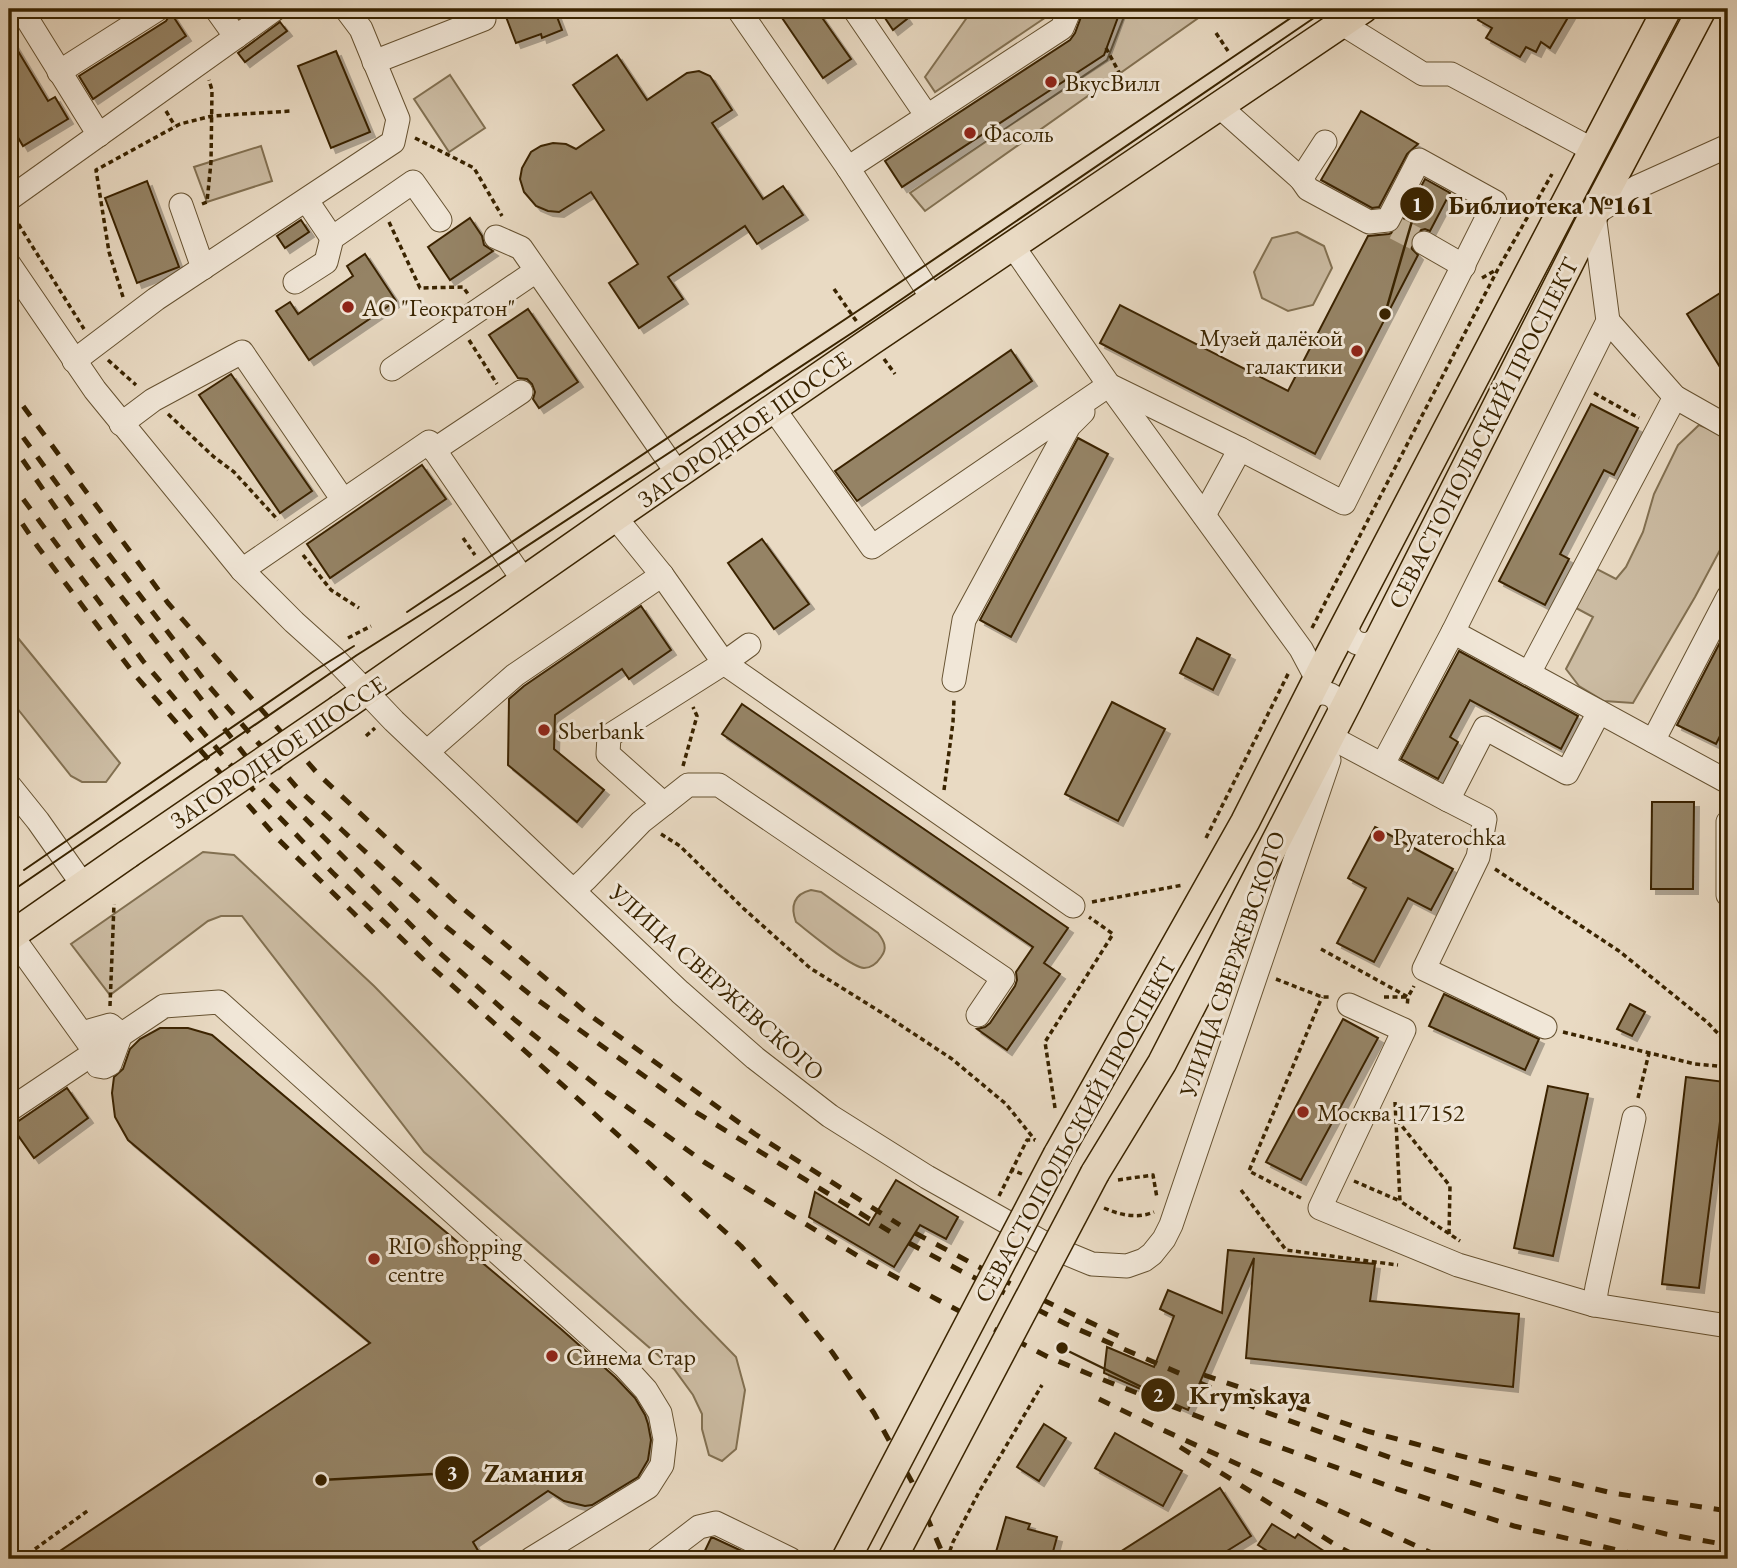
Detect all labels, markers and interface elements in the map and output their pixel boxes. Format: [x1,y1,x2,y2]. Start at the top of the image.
place label: ВкусВилл [1065,67,1160,98]
marker: ВкусВилл [1043,74,1059,90]
place label: Фасоль [984,118,1054,149]
marker: Фасоль [962,125,978,141]
callout: Библиотека №161 [1400,181,1668,228]
text: Библиотека №161 [1448,188,1654,222]
text: 1 [1411,191,1423,218]
street label: СЕВАСТОПОЛЬСКИЙ ПРОСПЕКТ [1381,251,1586,614]
place label: АО "Геократон" [361,292,515,323]
marker: АО "Геократон" [340,299,356,315]
place label: Музей далёкой галактики [1199,322,1343,381]
marker: Музей далёкой галактики [1349,343,1365,359]
street label: ЗАГОРОДНОЕ ШОССЕ [631,344,857,514]
street label: ЗАГОРОДНОЕ ШОССЕ [164,668,392,836]
place label: Sberbank [558,715,645,746]
marker: Sberbank [536,722,552,738]
place label: Pyaterochka [1393,821,1506,852]
street label: УЛИЦА СВЕРЖЕВСКОГО [1172,827,1292,1102]
marker: Pyaterochka [1371,828,1387,844]
street label: УЛИЦА СВЕРЖЕВСКОГО [602,876,831,1087]
street label: СЕВАСТОПОЛЬСКИЙ ПРОСПЕКТ [967,951,1184,1308]
place label: Москва 117152 [1317,1097,1465,1128]
marker: Москва 117152 [1295,1104,1311,1120]
place label: RIO shopping centre [388,1230,523,1289]
marker: RIO shopping centre [366,1251,382,1267]
place label: Синема Стар [566,1341,696,1372]
marker: Синема Стар [544,1348,560,1364]
callout: Krymskaya [1140,1371,1325,1418]
text: Krymskaya [1189,1378,1311,1412]
text: 2 [1152,1381,1164,1408]
callout: Zамания [435,1449,598,1496]
text: Zамания [484,1456,584,1490]
text: 3 [446,1459,458,1486]

